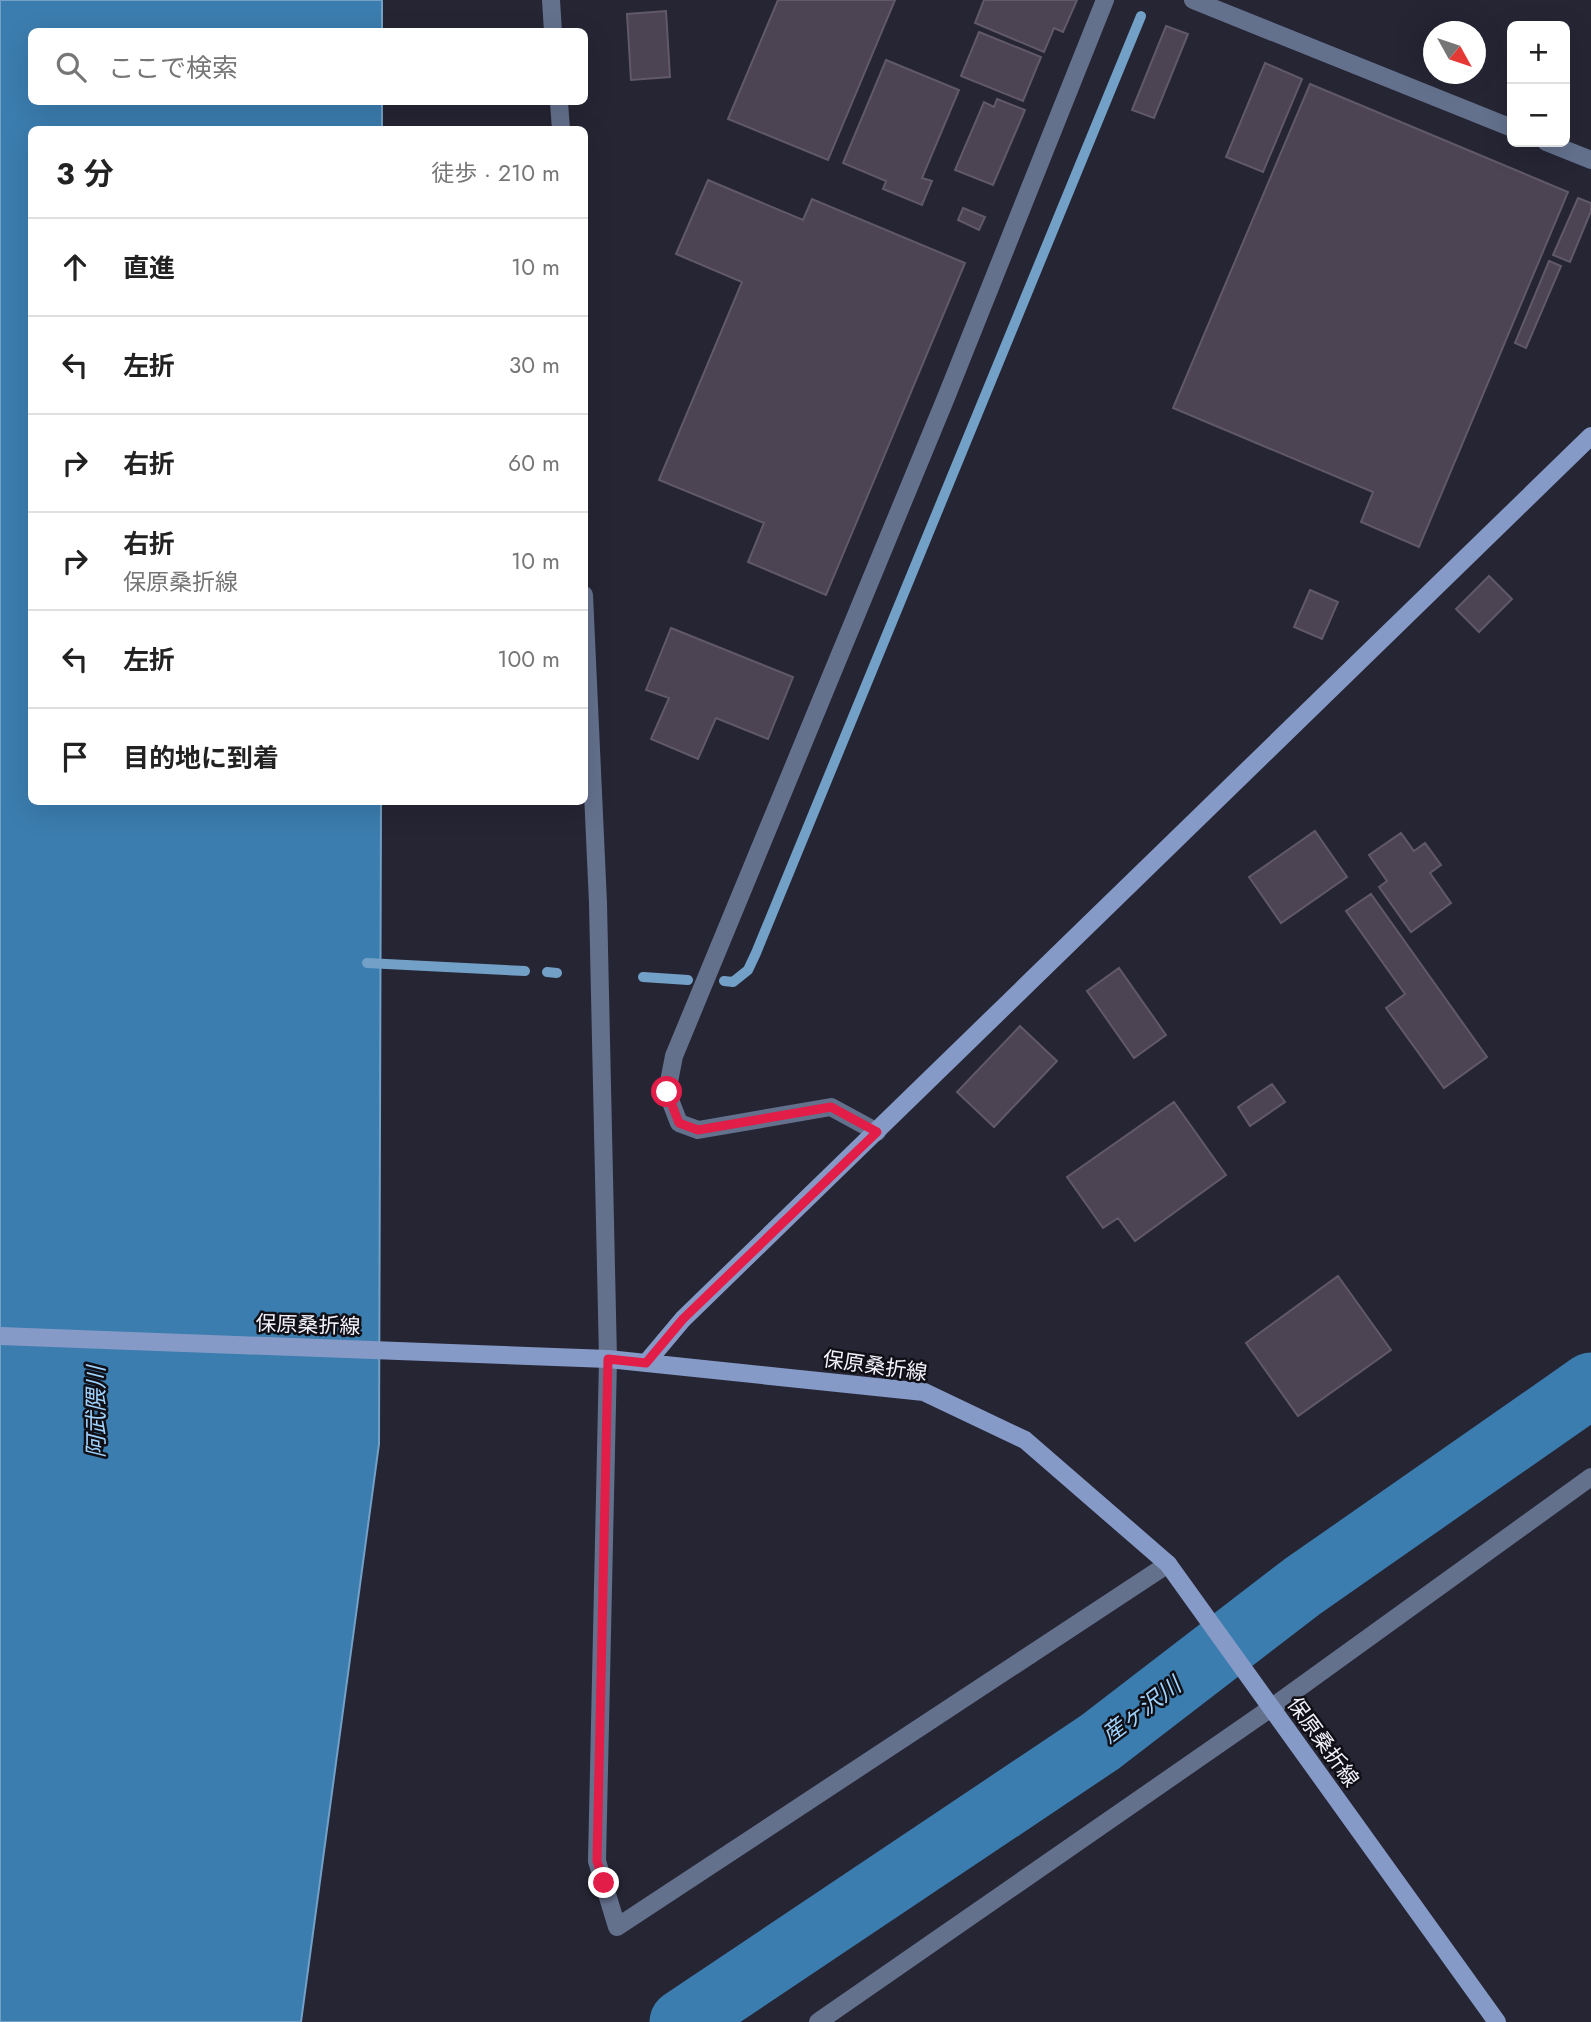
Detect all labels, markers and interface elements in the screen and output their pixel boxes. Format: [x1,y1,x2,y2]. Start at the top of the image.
north arrow [1423,21,1486,84]
map controls [1507,21,1570,147]
button: + [1507,21,1570,84]
search box [28,28,588,105]
icon: search [52,48,90,86]
text: ここで検索 [108,49,238,87]
button: − [1507,84,1570,147]
text: 3 分 [56,152,114,195]
text: 徒歩 · 210 m [431,156,560,190]
icon: ahead [56,248,94,286]
text: 直進 [123,249,175,287]
text: 10 m [511,250,560,284]
icon: left [56,346,94,384]
text: 左折 [123,347,175,385]
text: 30 m [509,348,560,382]
icon: right [56,444,94,482]
text: 右折 [123,445,175,483]
text: 60 m [508,446,560,480]
text: 右折 [123,525,175,563]
icon: right [56,542,94,580]
text: 10 m [511,544,560,578]
text: 保原桑折線 [123,565,238,599]
icon: left [56,640,94,678]
text: 左折 [123,641,175,679]
text: 100 m [497,642,560,676]
icon: arrive [56,738,94,776]
text: 目的地に到着 [123,739,279,777]
route start [651,1076,682,1107]
street label: 保原桑折線 [255,1308,361,1342]
street label: 保原桑折線 [821,1344,929,1388]
water label: 阿武隈川 [79,1363,113,1458]
water label: 産ヶ沢川 [1094,1667,1190,1751]
street label: 保原桑折線 [1280,1691,1366,1793]
route end [588,1867,619,1898]

